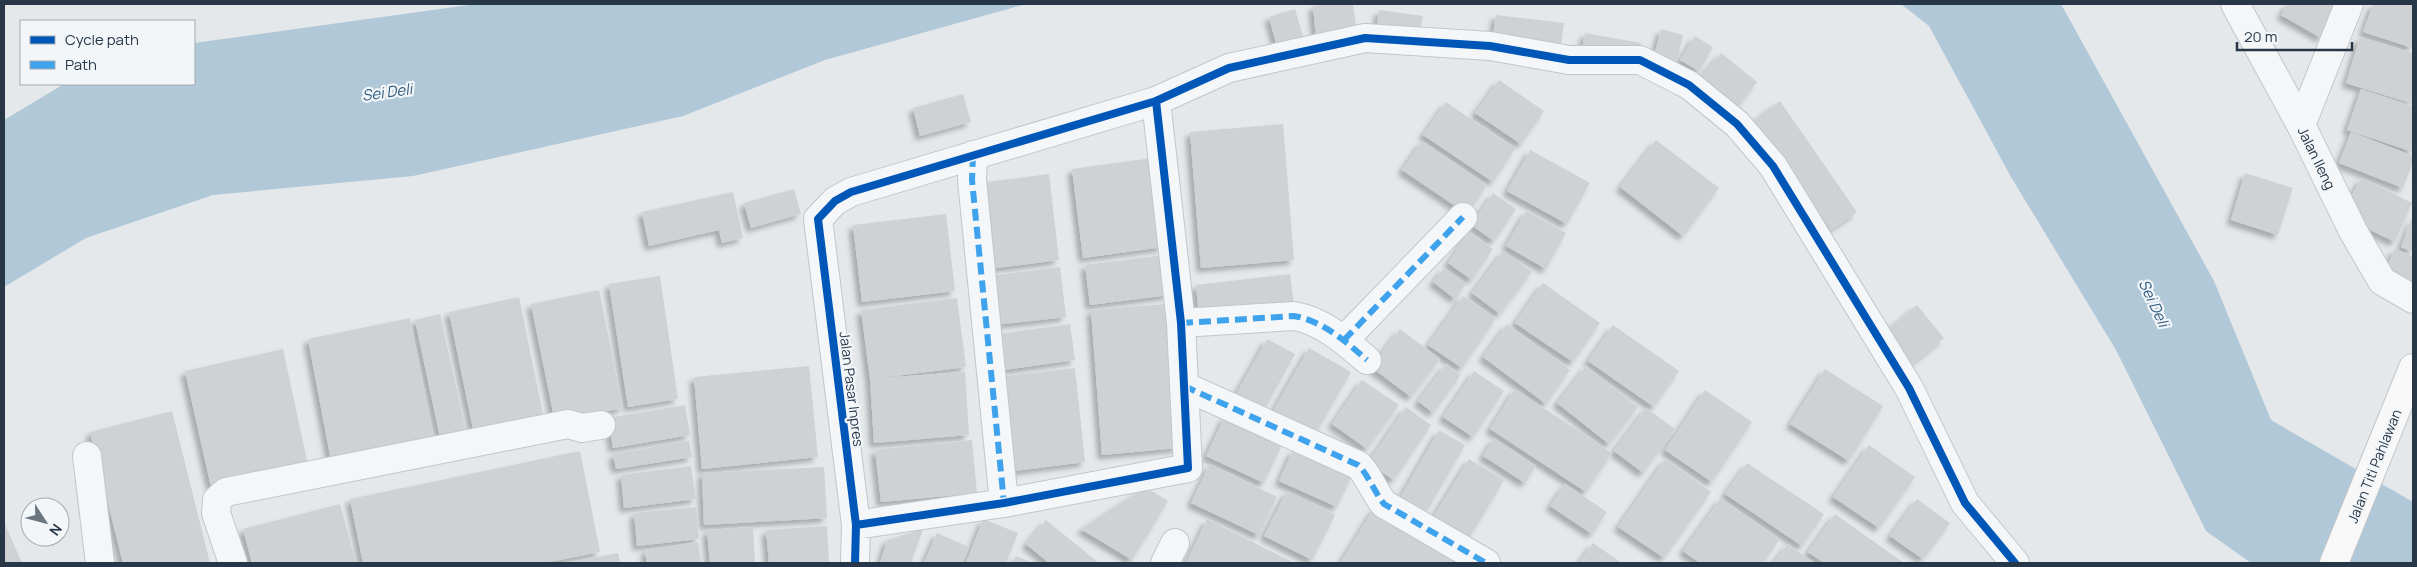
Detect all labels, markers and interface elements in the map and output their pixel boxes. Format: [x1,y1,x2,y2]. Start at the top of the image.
legend [20,20,195,85]
scale bar [2237,20,2352,52]
text: 20 m [2244,26,2277,47]
text: Cycle path [65,29,139,50]
text: Path [65,54,97,75]
water label: Sei Deli [361,78,416,106]
street label: Jalan Ileng [2294,123,2340,193]
water label: Sei Deli [2134,276,2175,333]
street label: Jalan Pasar Inpres [836,330,868,448]
street label: Jalan Titi Pahlawan [2343,406,2405,526]
north arrow [20,497,70,547]
text: N [45,520,67,540]

